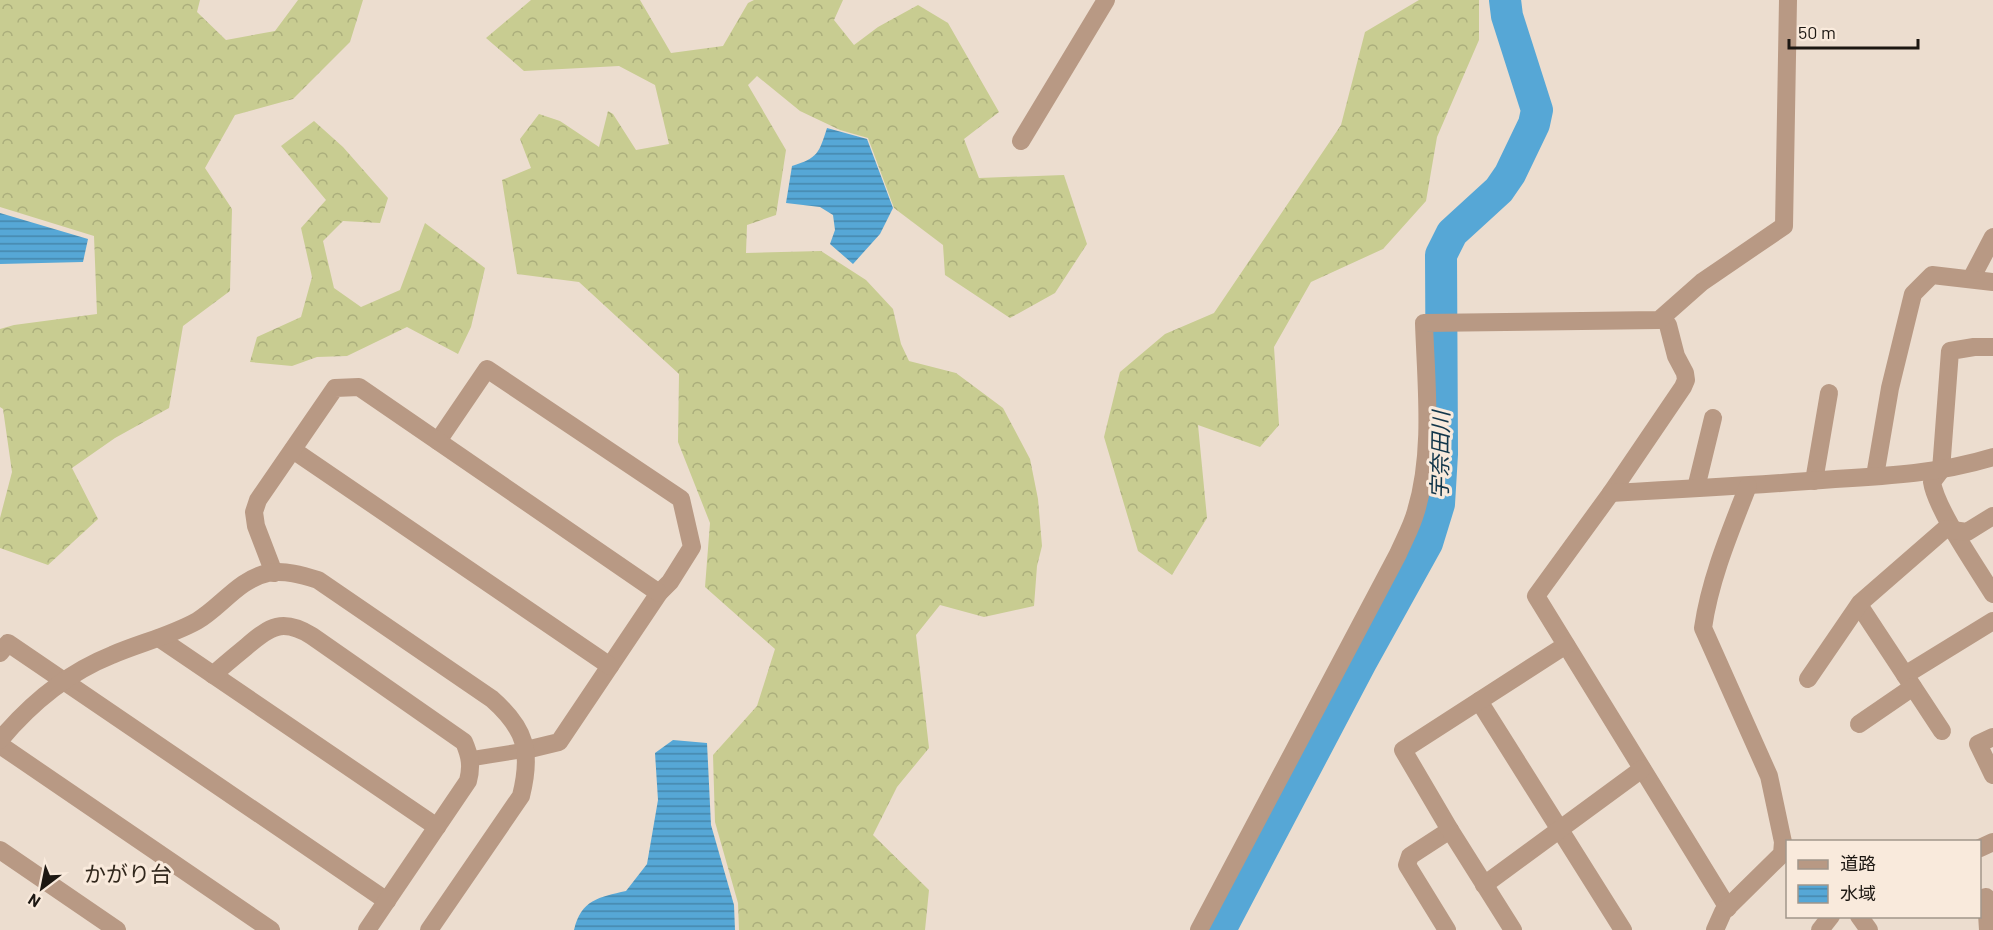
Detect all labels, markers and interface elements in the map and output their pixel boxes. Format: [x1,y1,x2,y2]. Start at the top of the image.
scale bar [1789,12,1918,50]
text: 50 m [1798,21,1836,43]
water label: 宇奈田川 [1425,409,1453,499]
legend [1786,840,1981,918]
text: 道路 [1840,852,1876,874]
north arrow [12,858,72,918]
district label: かがり台 [84,860,172,886]
text: 水域 [1840,882,1876,904]
text: N [24,890,43,912]

